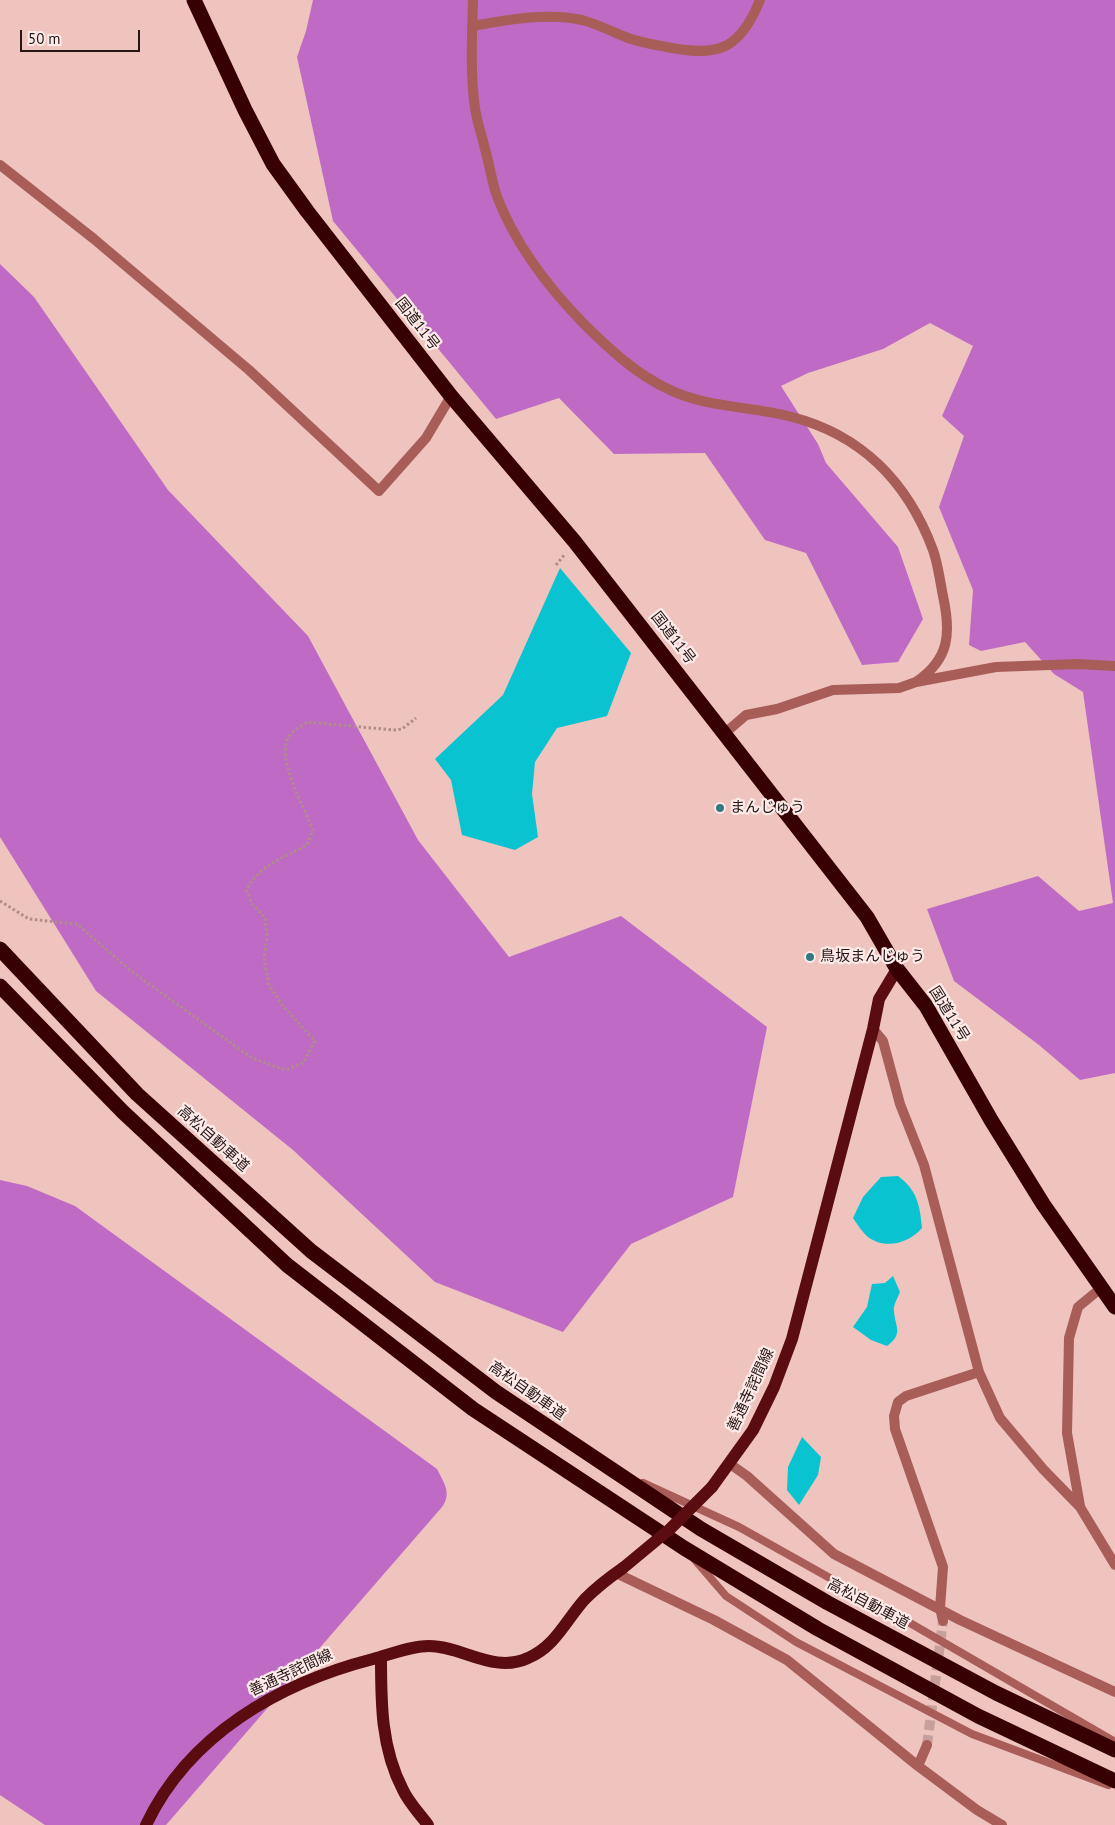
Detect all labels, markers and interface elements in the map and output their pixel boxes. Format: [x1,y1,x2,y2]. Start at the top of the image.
scale bar [22,20,142,52]
text: 50 m [28,29,61,48]
street label: 国道11号 [391,294,443,354]
street label: 国道11号 [647,608,699,668]
place label: まんじゅう [730,799,805,817]
marker: まんじゅう [714,802,726,814]
place label: 鳥坂まんじゅう [820,948,925,966]
marker: 鳥坂まんじゅう [804,951,816,963]
street label: 国道11号 [925,983,973,1045]
street label: 高松自動車道 [174,1102,252,1176]
street label: 善通寺詫間線 [724,1345,778,1435]
street label: 高松自動車道 [485,1358,569,1424]
street label: 高松自動車道 [824,1575,912,1633]
street label: 善通寺詫間線 [246,1646,336,1700]

